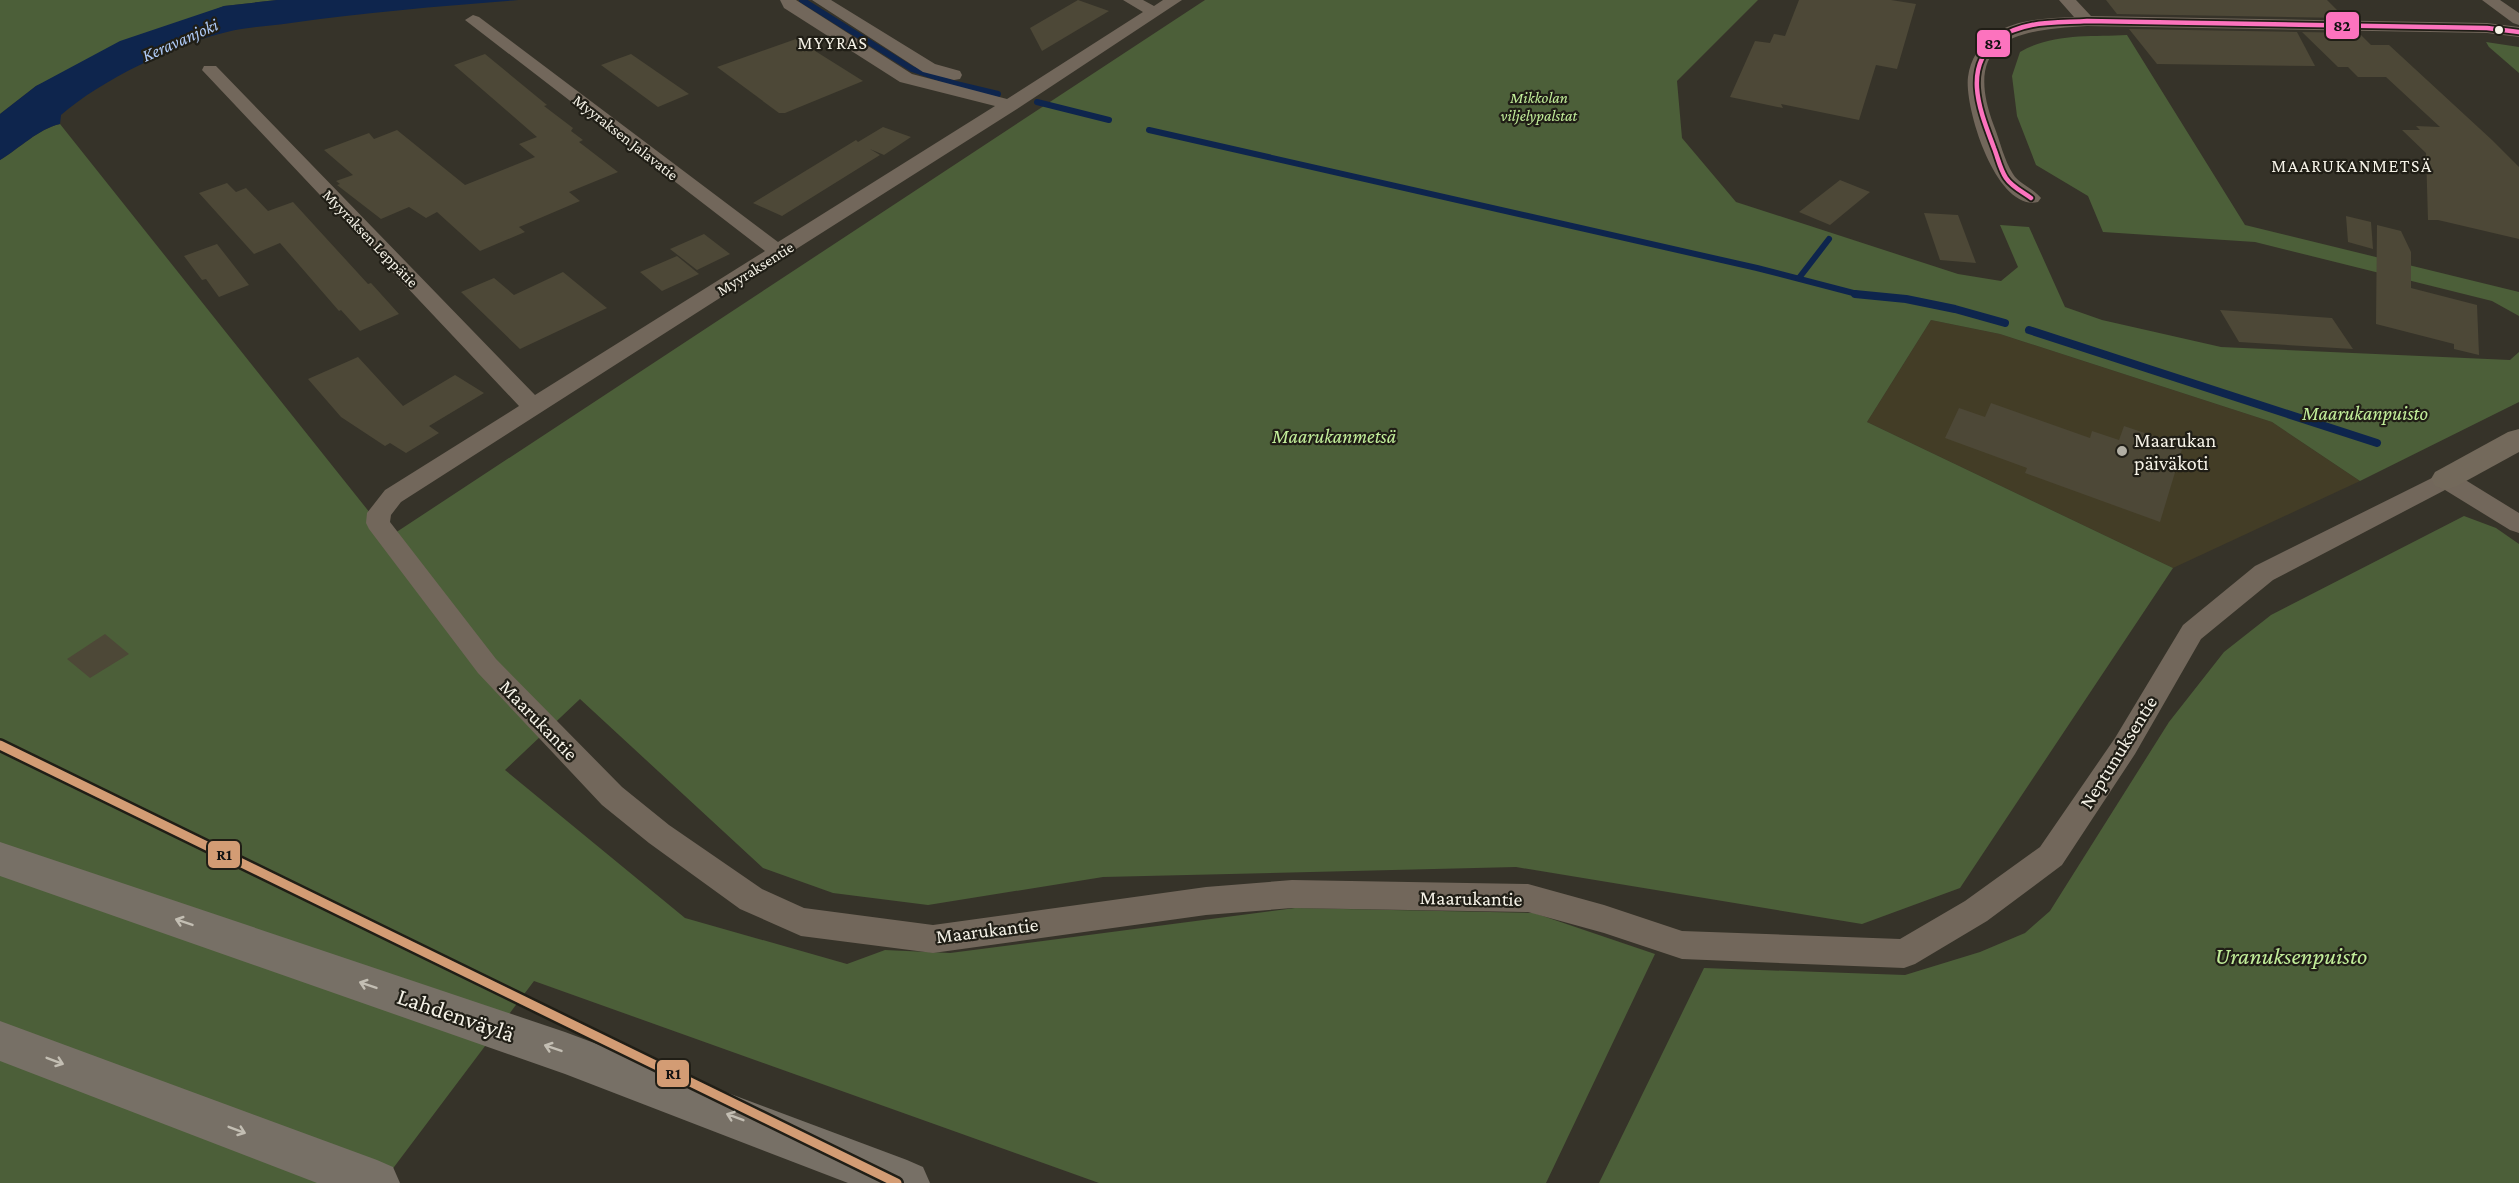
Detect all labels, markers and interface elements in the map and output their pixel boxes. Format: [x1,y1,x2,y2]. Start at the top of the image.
line badge: 82 [2325,11,2360,40]
water label: Keravanjoki [139,14,222,67]
text: 82 [2333,17,2351,34]
unlabelled marker [2493,24,2505,36]
line badge: 82 [1976,29,2011,58]
district label: MYYRAS [798,33,868,53]
text: 82 [1984,35,2002,52]
park label: Mikkolan viljelypalstat [1501,89,1578,125]
street label: Myyraksen Jalavatie [569,91,681,184]
district label: MAARUKANMETSÄ [2271,156,2433,176]
street label: Myyraksen Leppätie [319,186,422,291]
street label: Myyraksentie [714,238,797,300]
park label: Maarukanpuisto [2301,402,2428,425]
park label: Maarukanmetsä [1271,425,1396,447]
place label: Maarukan päiväkoti [2134,429,2217,475]
marker: Maarukan päiväkoti [2115,444,2129,458]
street label: Maarukantie [495,675,583,765]
street label: Neptunuksentie [2075,692,2162,813]
line badge: R1 [207,840,241,869]
text: R1 [216,846,232,863]
street label: Maarukantie [1419,886,1523,910]
street label: Maarukantie [935,913,1040,947]
one-way arrow [175,916,194,927]
park label: Uranuksenpuisto [2215,942,2367,969]
one-way arrow [359,979,378,990]
street label: Lahdenväylä [394,982,518,1047]
one-way arrow [544,1042,563,1053]
one-way arrow [45,1057,64,1068]
line badge: R1 [656,1059,690,1088]
text: R1 [665,1065,681,1082]
one-way arrow [726,1111,745,1122]
one-way arrow [227,1125,246,1136]

